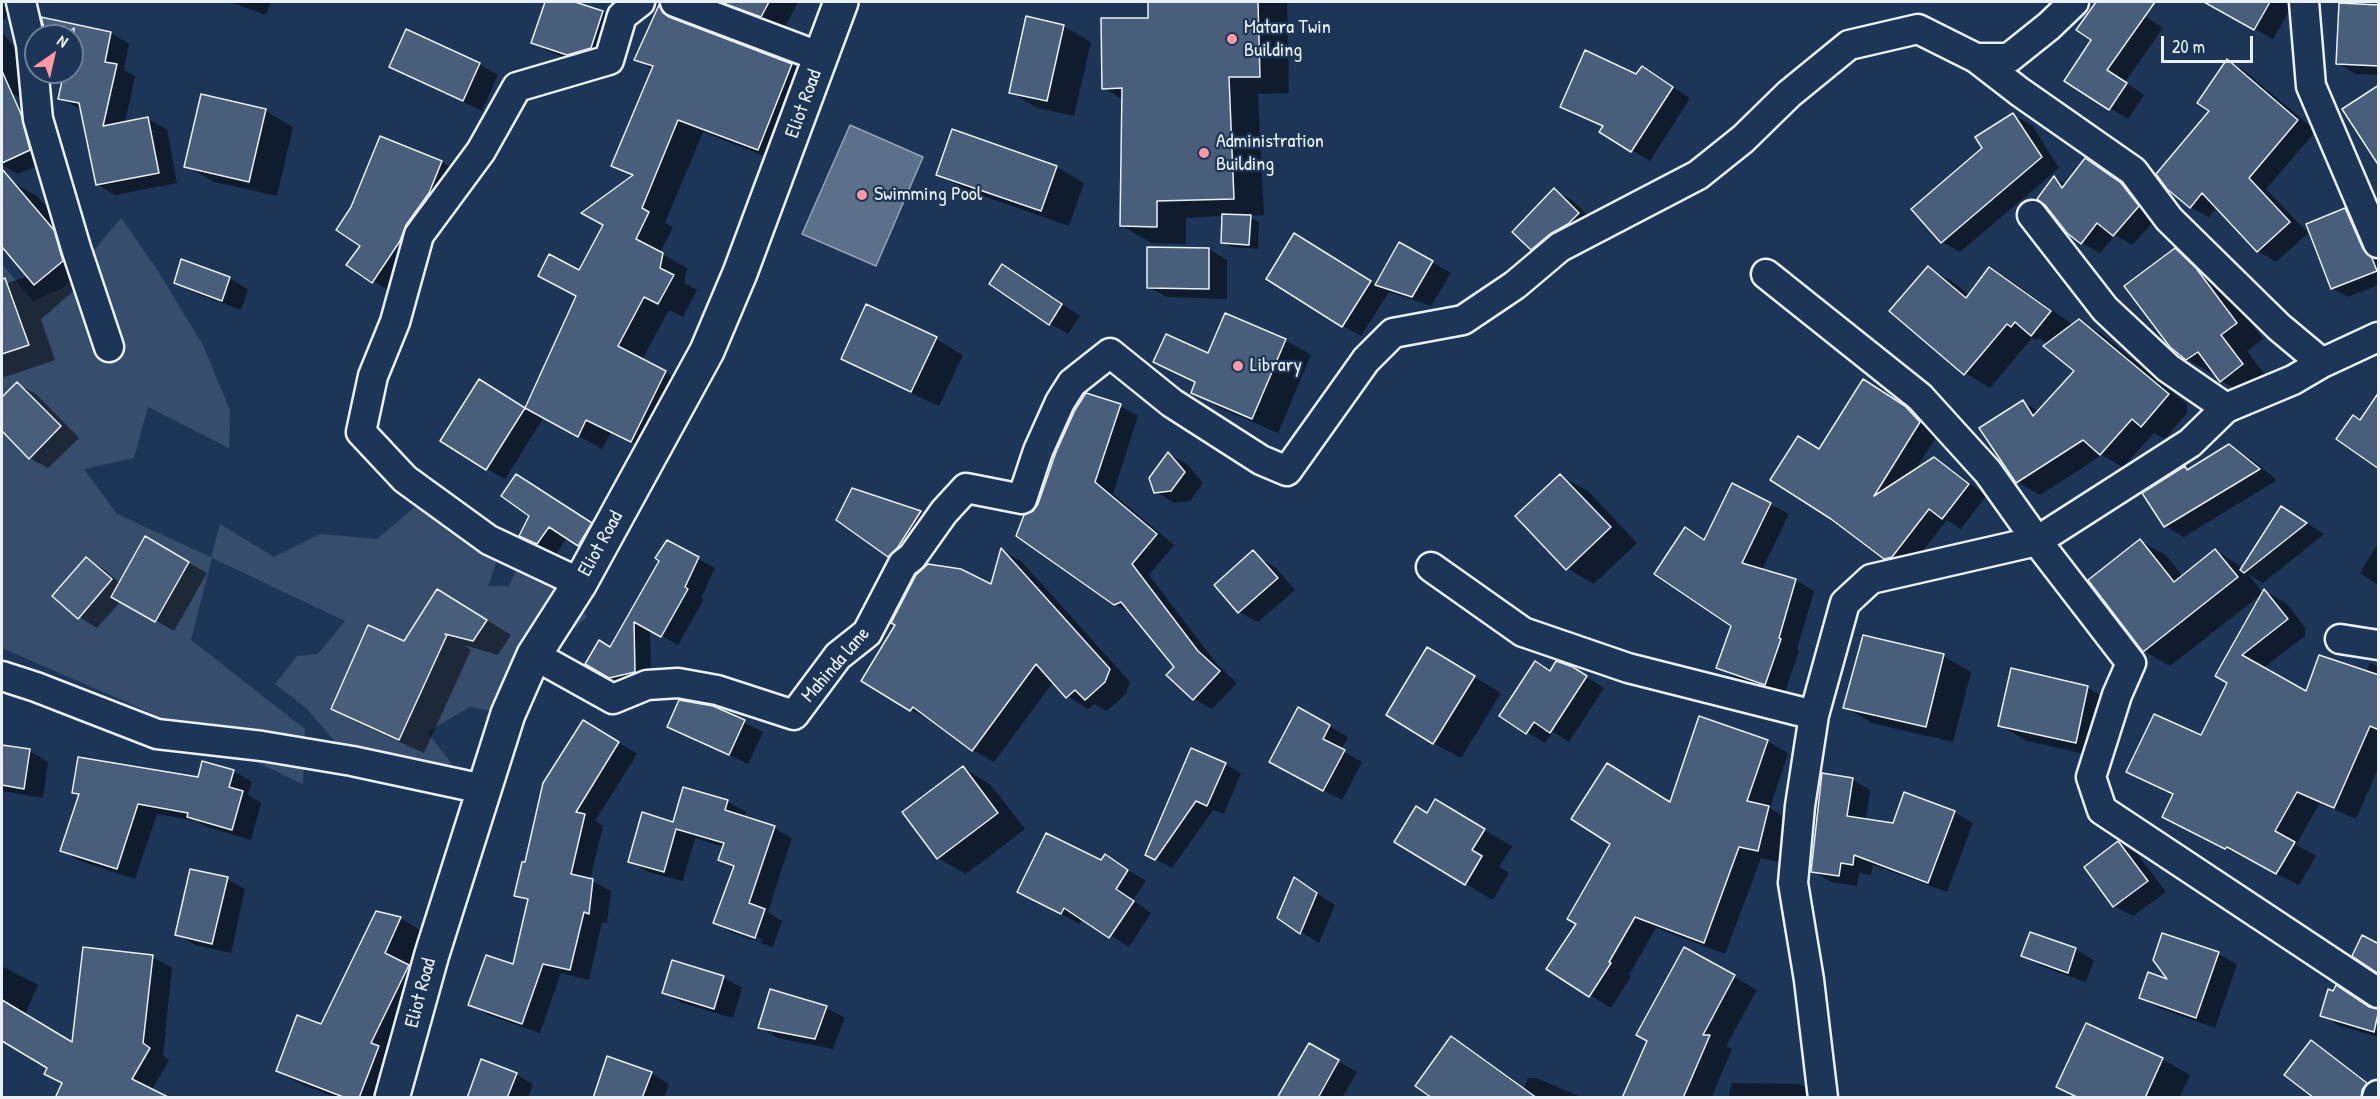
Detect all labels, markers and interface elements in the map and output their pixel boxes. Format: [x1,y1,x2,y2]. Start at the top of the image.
place label: Matara Twin Building [1244,16,1331,63]
north arrow [24,24,84,84]
scale bar [2164,24,2256,62]
text: N [53,29,73,52]
marker: Matara Twin Building [1225,32,1239,46]
text: 20 m [2172,34,2205,59]
street label: Eliot Road [781,67,827,141]
place label: Administration Building [1216,130,1324,177]
marker: Administration Building [1197,146,1211,160]
place label: Swimming Pool [874,183,982,207]
marker: Swimming Pool [855,188,869,202]
place label: Library [1250,354,1302,378]
marker: Library [1231,359,1245,373]
street label: Eliot Road [573,507,629,581]
street label: Mahinda lane [797,622,875,708]
street label: Eliot Road [400,956,442,1030]

